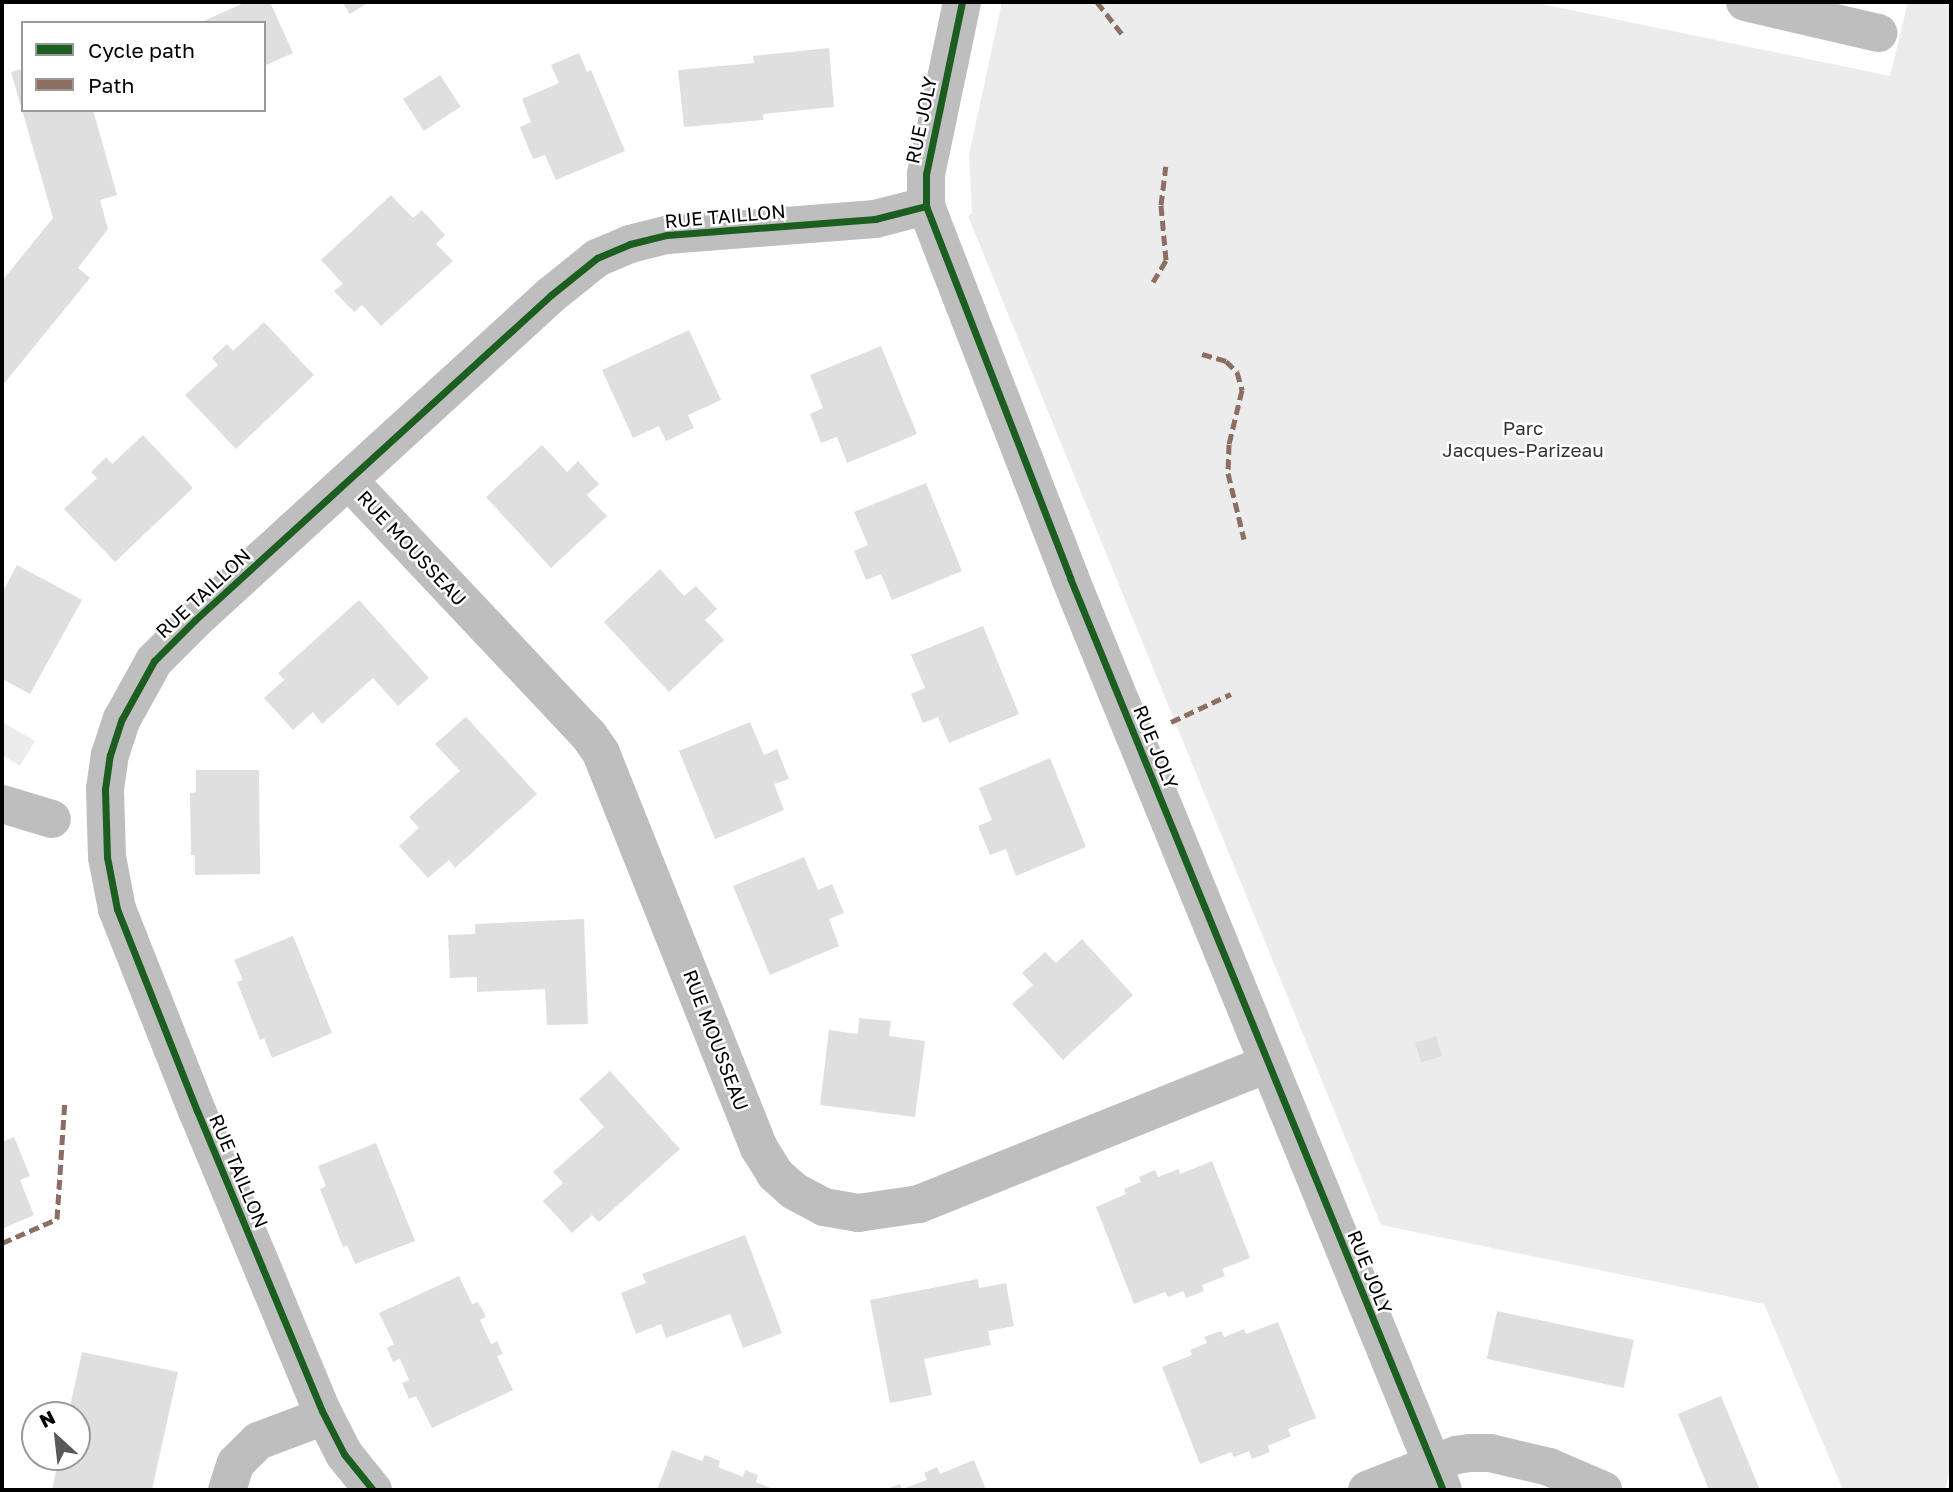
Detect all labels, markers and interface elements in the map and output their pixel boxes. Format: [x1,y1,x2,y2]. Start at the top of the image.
legend [21,21,266,112]
text: Cycle path [88,37,195,63]
text: Path [88,72,135,98]
street label: RUE JOLY [901,74,941,166]
street label: RUE TAILLON [664,199,786,233]
park label: Parc Jacques-Parizeau [1442,417,1604,461]
street label: RUE MOUSSEAU [353,486,471,610]
street label: RUE TAILLON [151,543,255,643]
street label: RUE JOLY [1129,702,1183,792]
street label: RUE MOUSSEAU [679,966,753,1114]
street label: RUE TAILLON [205,1111,273,1231]
street label: RUE JOLY [1343,1227,1397,1317]
north arrow [21,1401,91,1471]
text: N [35,1405,59,1432]

